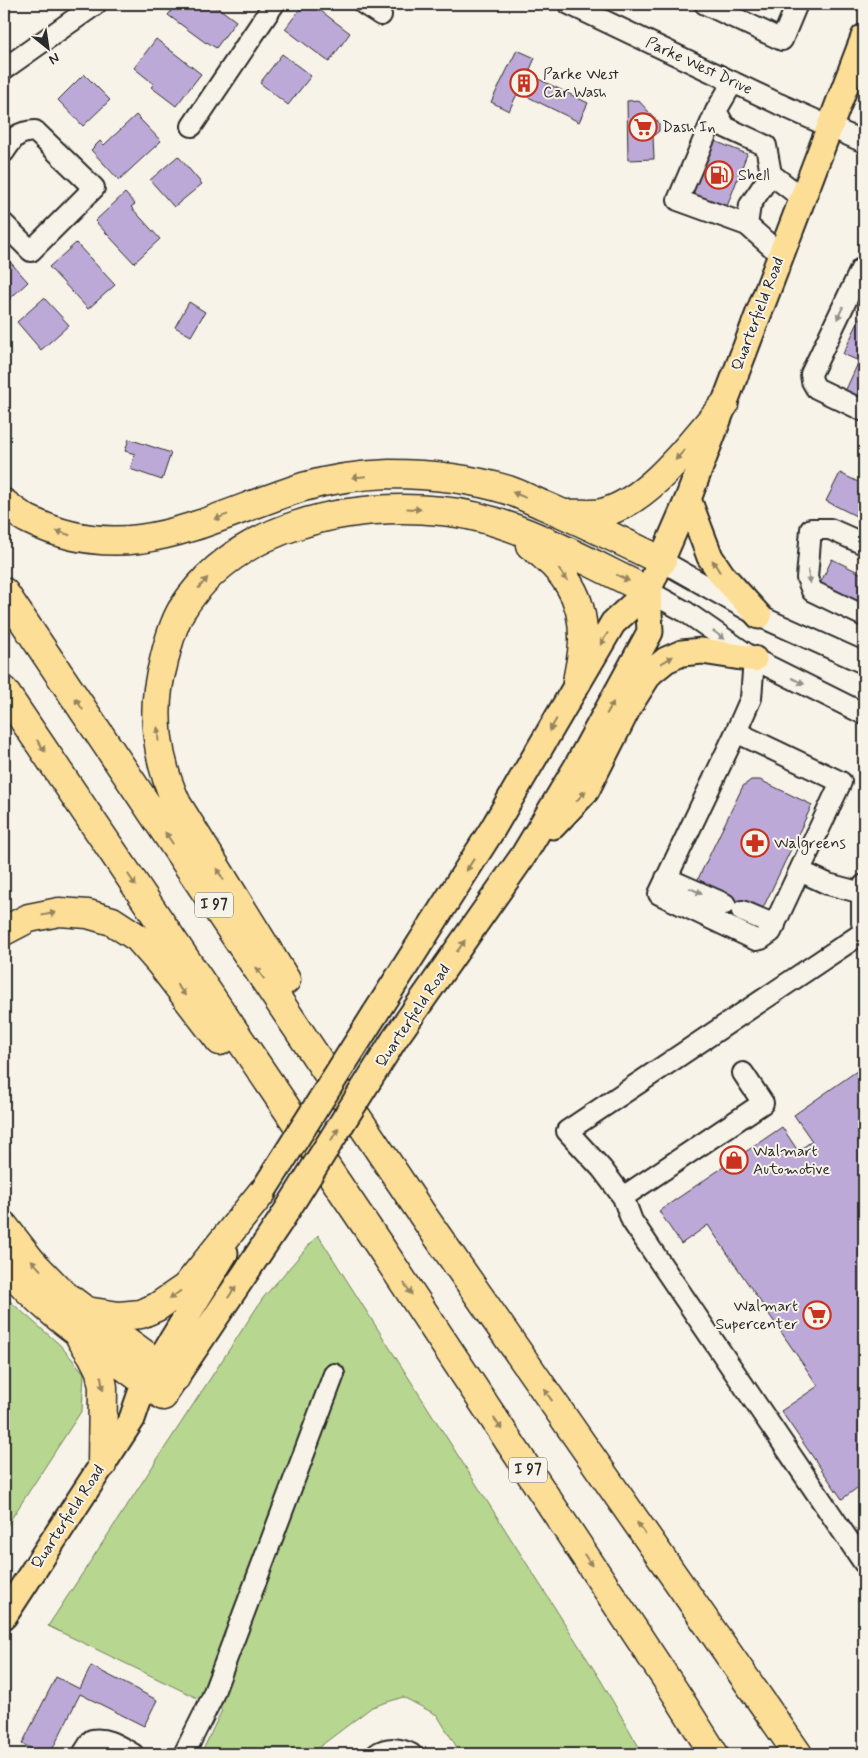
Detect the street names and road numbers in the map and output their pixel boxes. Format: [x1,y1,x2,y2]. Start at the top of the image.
street label: Parke West Drive [642,32,756,100]
street label: Quarterfield Road [727,254,789,374]
road number: I 97 [195,892,233,918]
street label: Quarterfield Road [371,960,455,1072]
road number: I 97 [509,1458,547,1482]
street label: Quarterfield Road [26,1461,110,1573]

